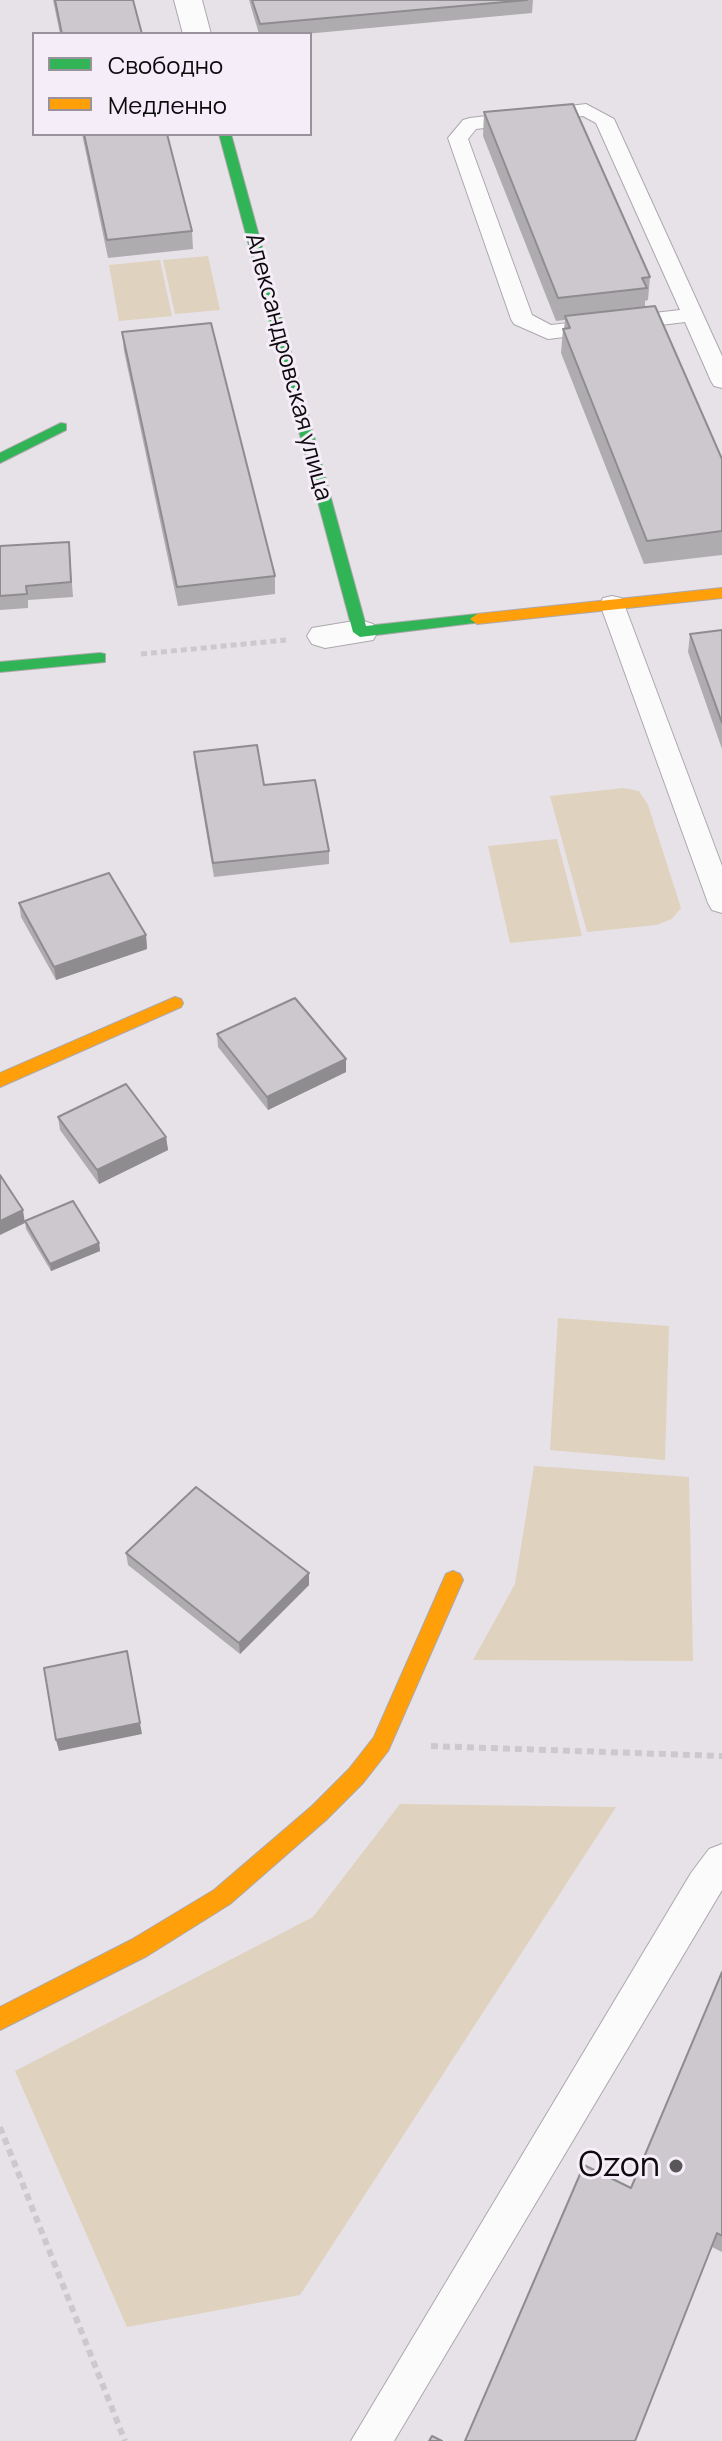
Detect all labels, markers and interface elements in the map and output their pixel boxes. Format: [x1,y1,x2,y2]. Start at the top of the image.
legend [32,32,312,136]
text: Свободно [108,48,223,81]
text: Медленно [108,88,227,121]
street label: Александровская улица [238,230,338,504]
place label: Ozon [578,2146,660,2186]
marker: Ozon [667,2157,685,2175]

